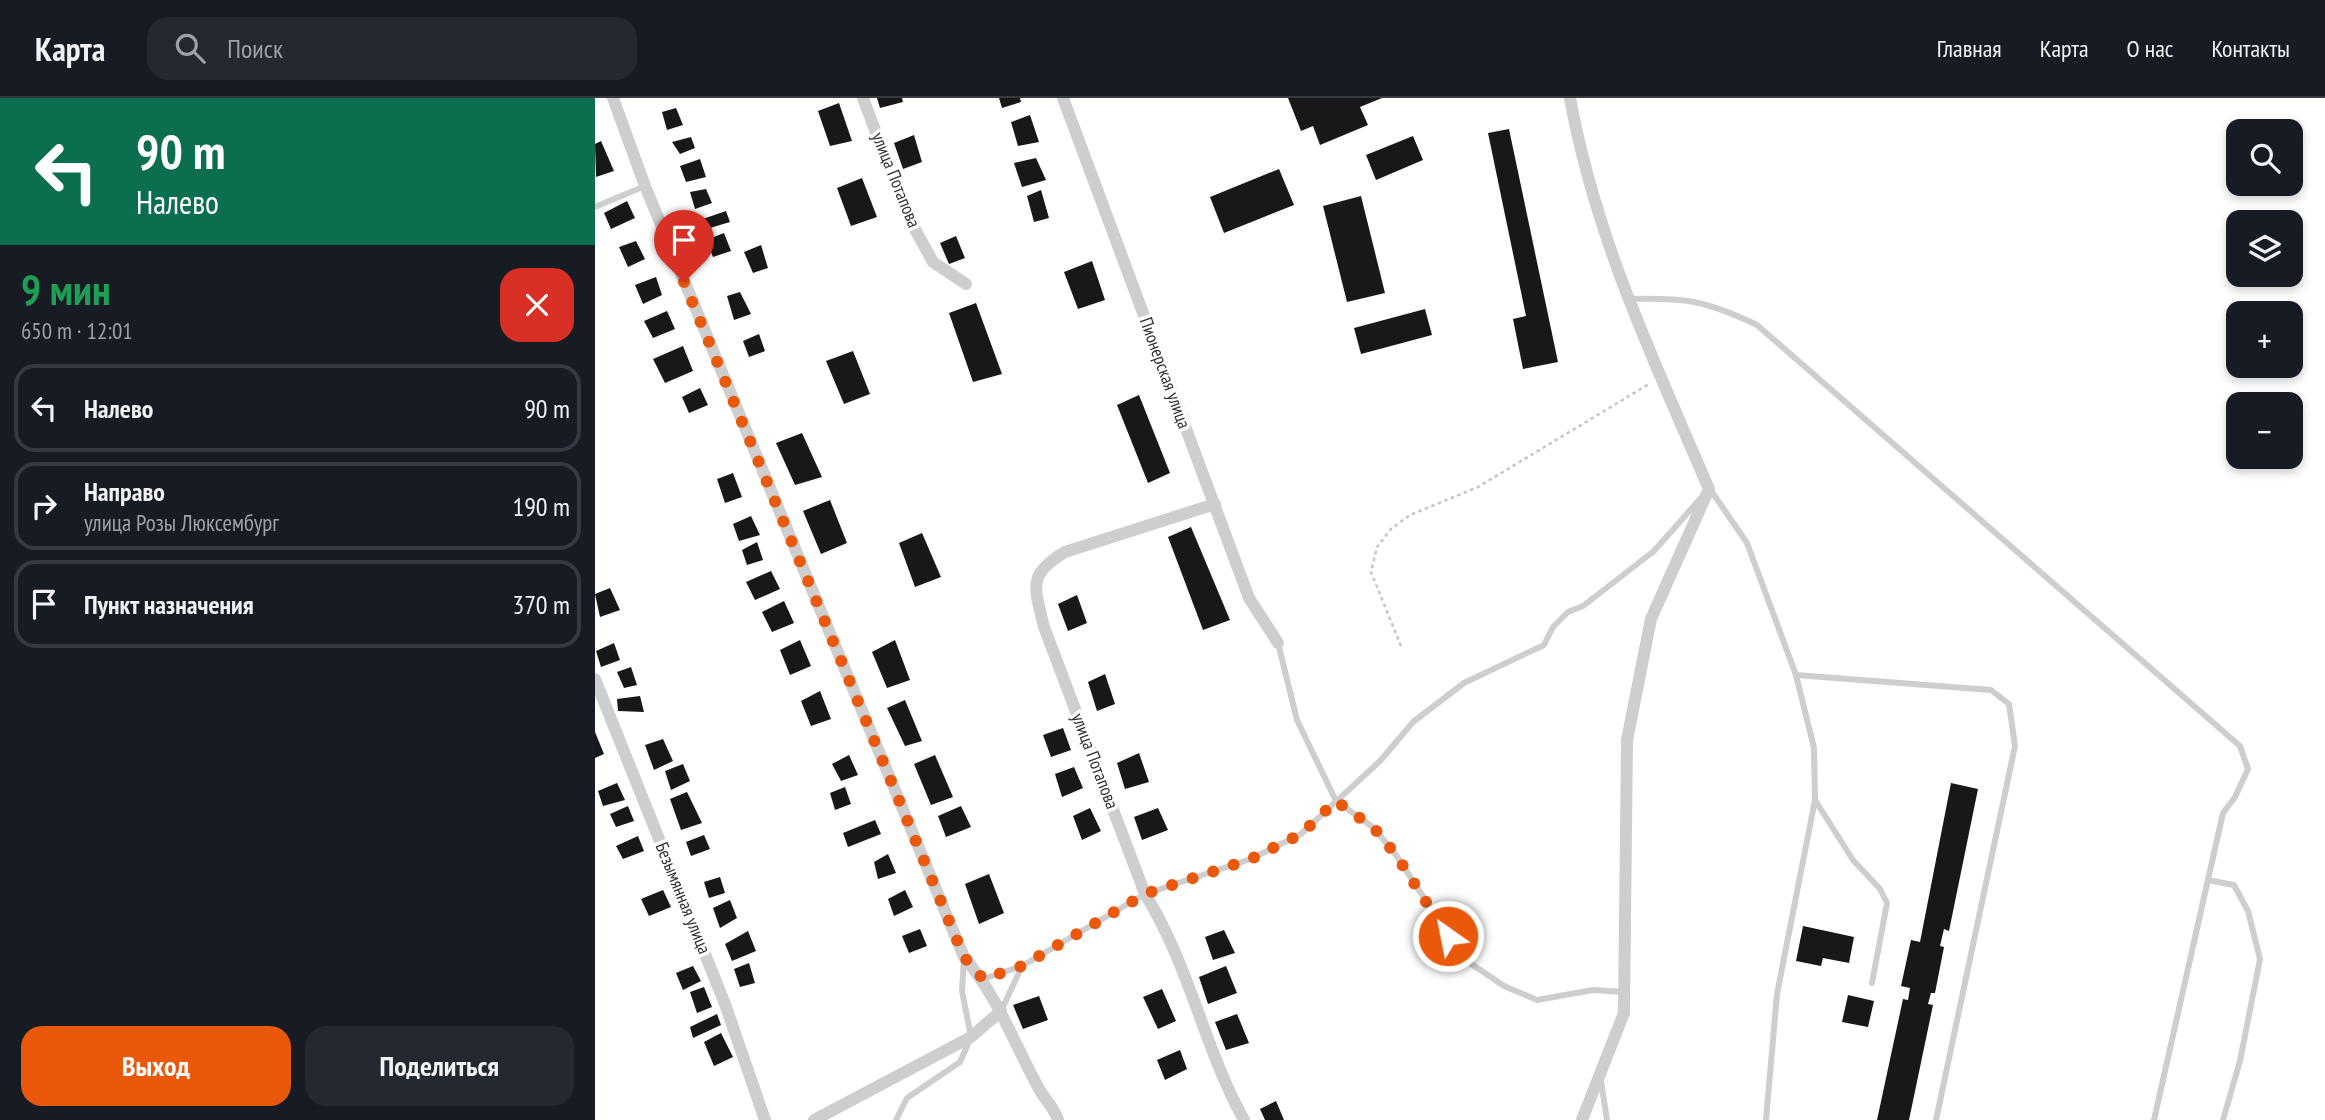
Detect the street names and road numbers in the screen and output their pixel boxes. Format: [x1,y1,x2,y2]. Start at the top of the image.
street label: улица Потапова [867,129,926,231]
street label: Пионерская улица [1135,314,1196,431]
street label: улица Потапова [1067,710,1124,812]
street label: Безымянная улица [651,839,716,957]

